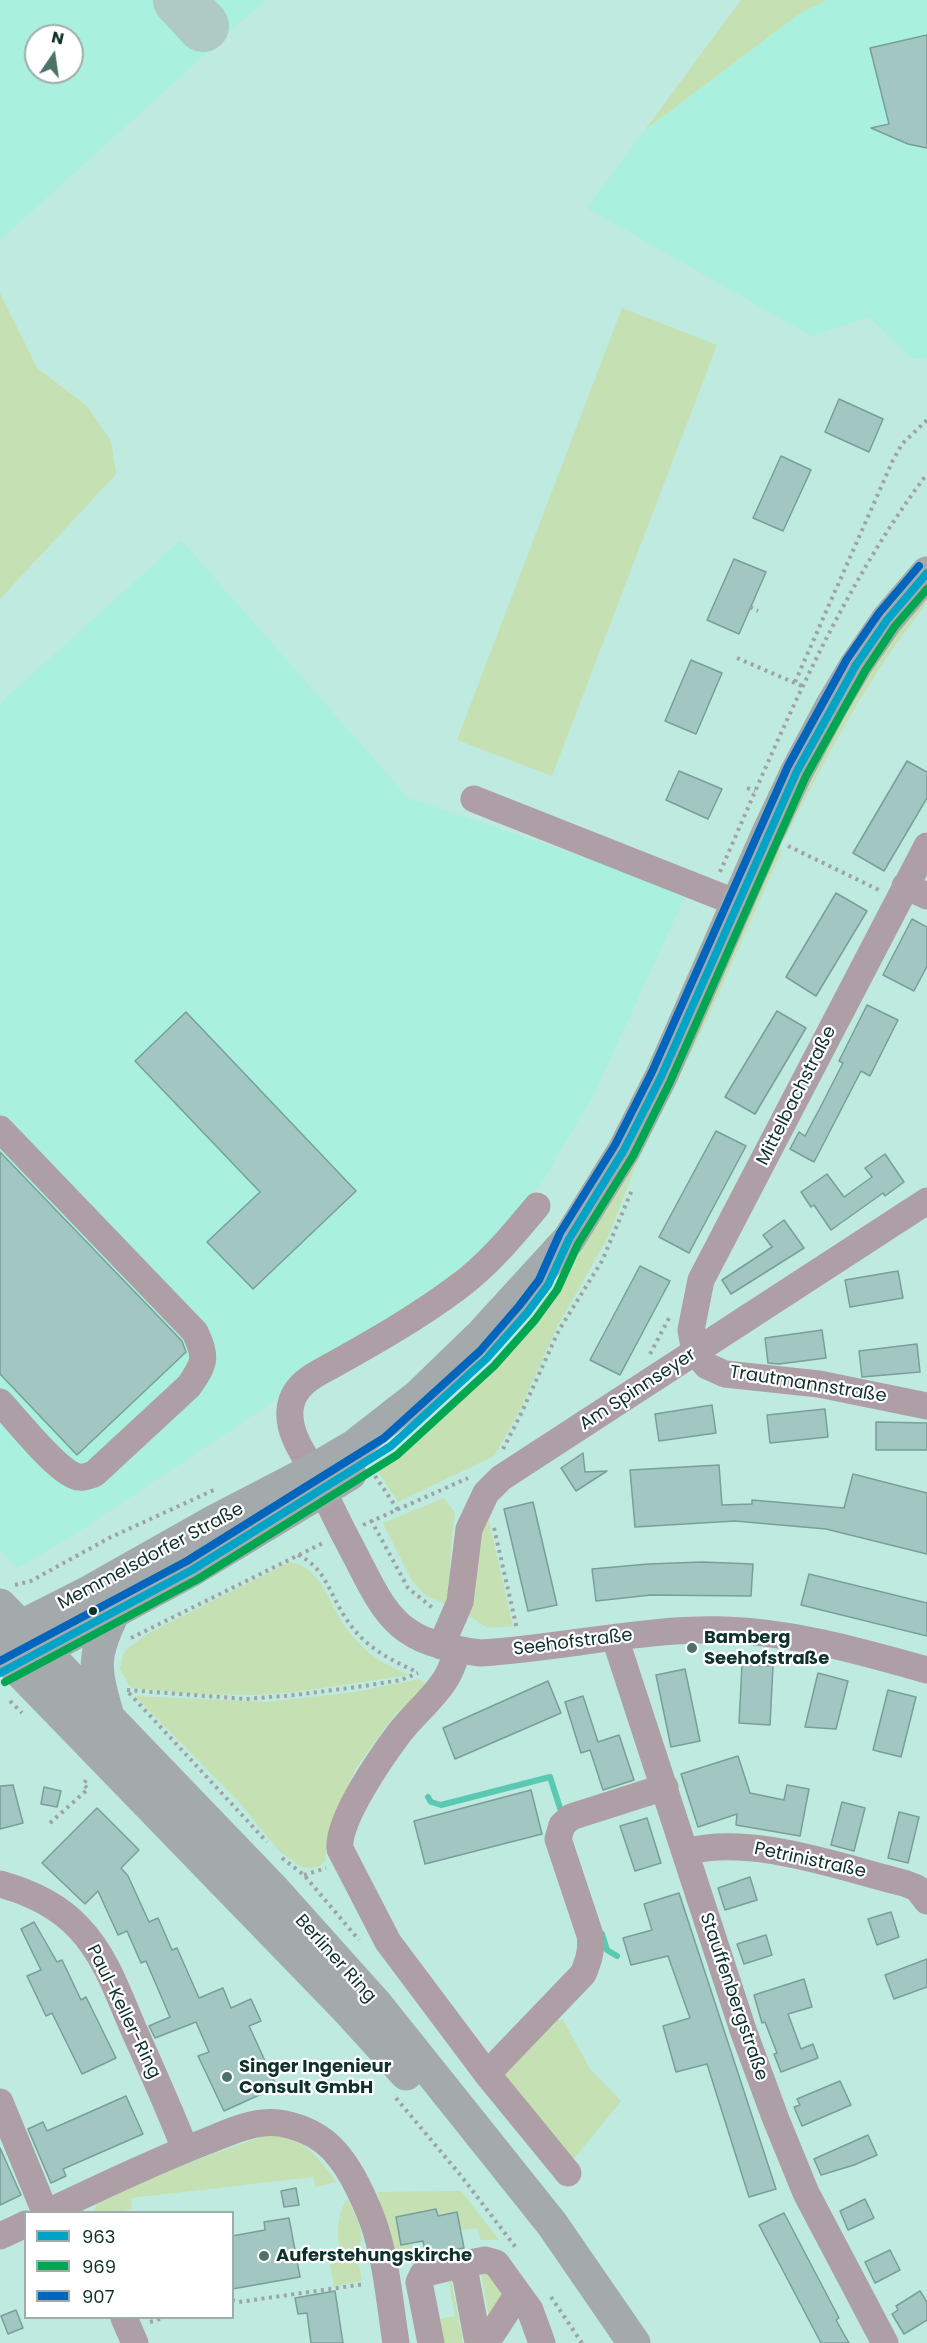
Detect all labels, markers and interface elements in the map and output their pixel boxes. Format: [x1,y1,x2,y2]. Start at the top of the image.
north arrow [24,24,84,84]
text: N [49,25,66,50]
street label: Mittelbachstraße [752,1023,842,1169]
street label: Am Spinnseyer [576,1344,700,1436]
street label: Trautmannstraße [728,1362,888,1408]
street label: Memmelsdorfer Straße [54,1499,248,1615]
unlabelled marker [87,1605,99,1617]
street label: Seehofstraße [512,1625,634,1661]
place label: Bamberg Seehofstraße [704,1627,829,1670]
marker: Bamberg Seehofstraße [685,1641,699,1655]
street label: Petrinistraße [752,1839,868,1883]
street label: Stauffenbergstraße [694,1910,772,2084]
street label: Berliner Ring [290,1911,380,2007]
street label: Paul-Keller-Ring [81,1942,165,2082]
place label: Singer Ingenieur Consult GmbH [239,2056,391,2098]
marker: Singer Ingenieur Consult GmbH [220,2070,234,2084]
legend [24,2211,234,2319]
text: 963 [82,2224,115,2249]
place label: Auferstehungskirche [276,2245,472,2267]
marker: Auferstehungskirche [257,2249,271,2263]
text: 969 [82,2254,116,2279]
text: 907 [82,2284,114,2309]

